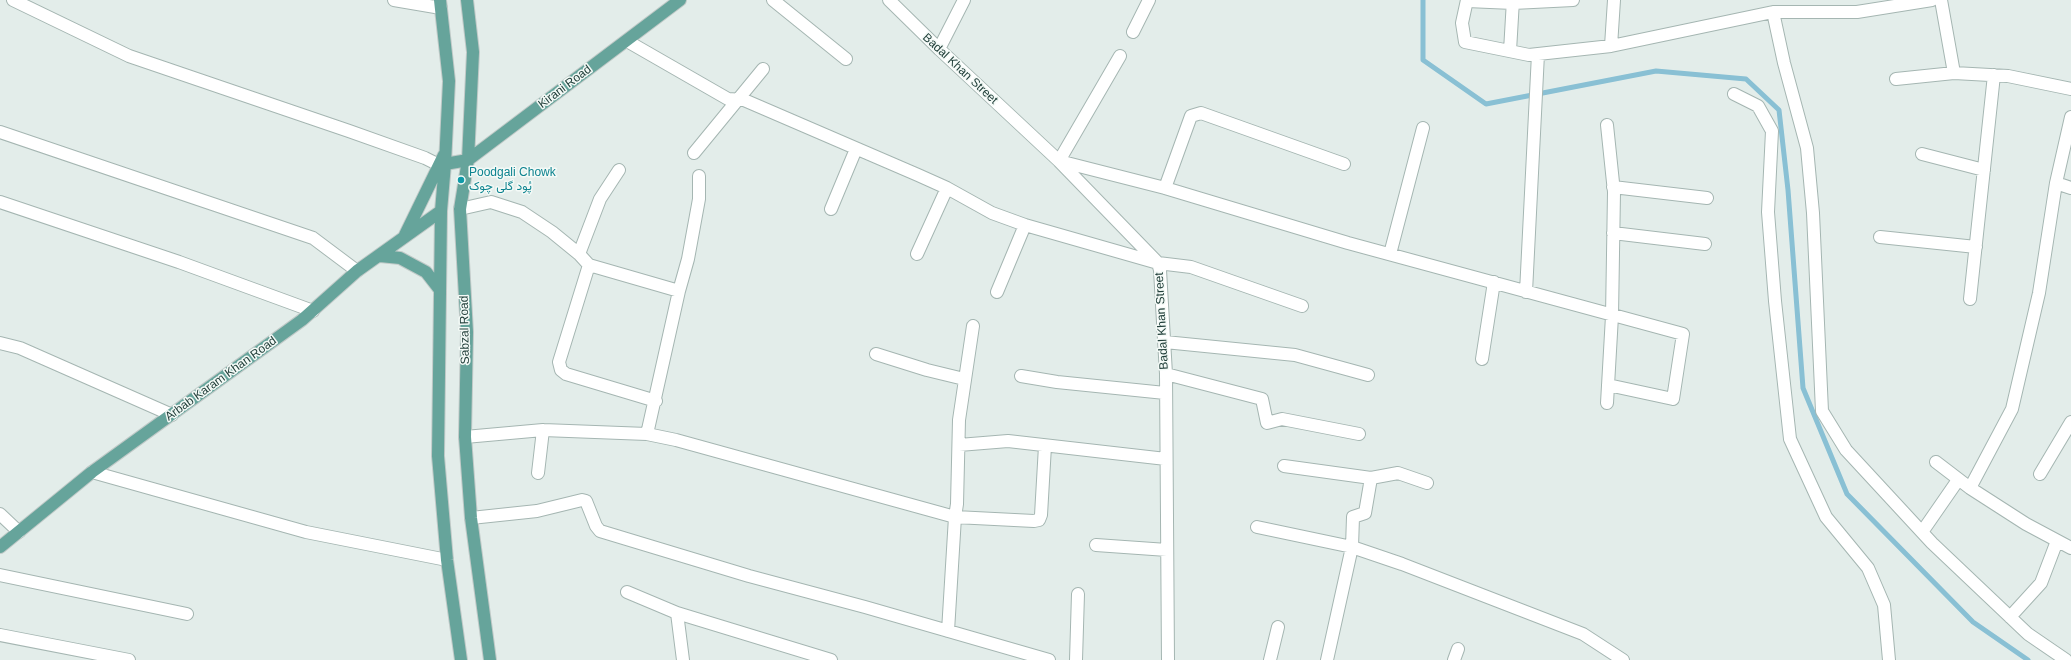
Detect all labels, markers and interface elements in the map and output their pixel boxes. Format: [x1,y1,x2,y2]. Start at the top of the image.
street label: Badal Khan Street [919,31,1001,107]
street label: Kirani Road [536,62,594,112]
place label: Poodgali Chowk پُود گلی چوک [469,166,556,194]
marker: Poodgali Chowk پُود گلی چوک [456,175,466,185]
street label: Badal Khan Street [1152,272,1172,370]
street label: Sabzal Road [457,296,473,364]
street label: Arbab Karam Khan Road [163,334,279,424]

